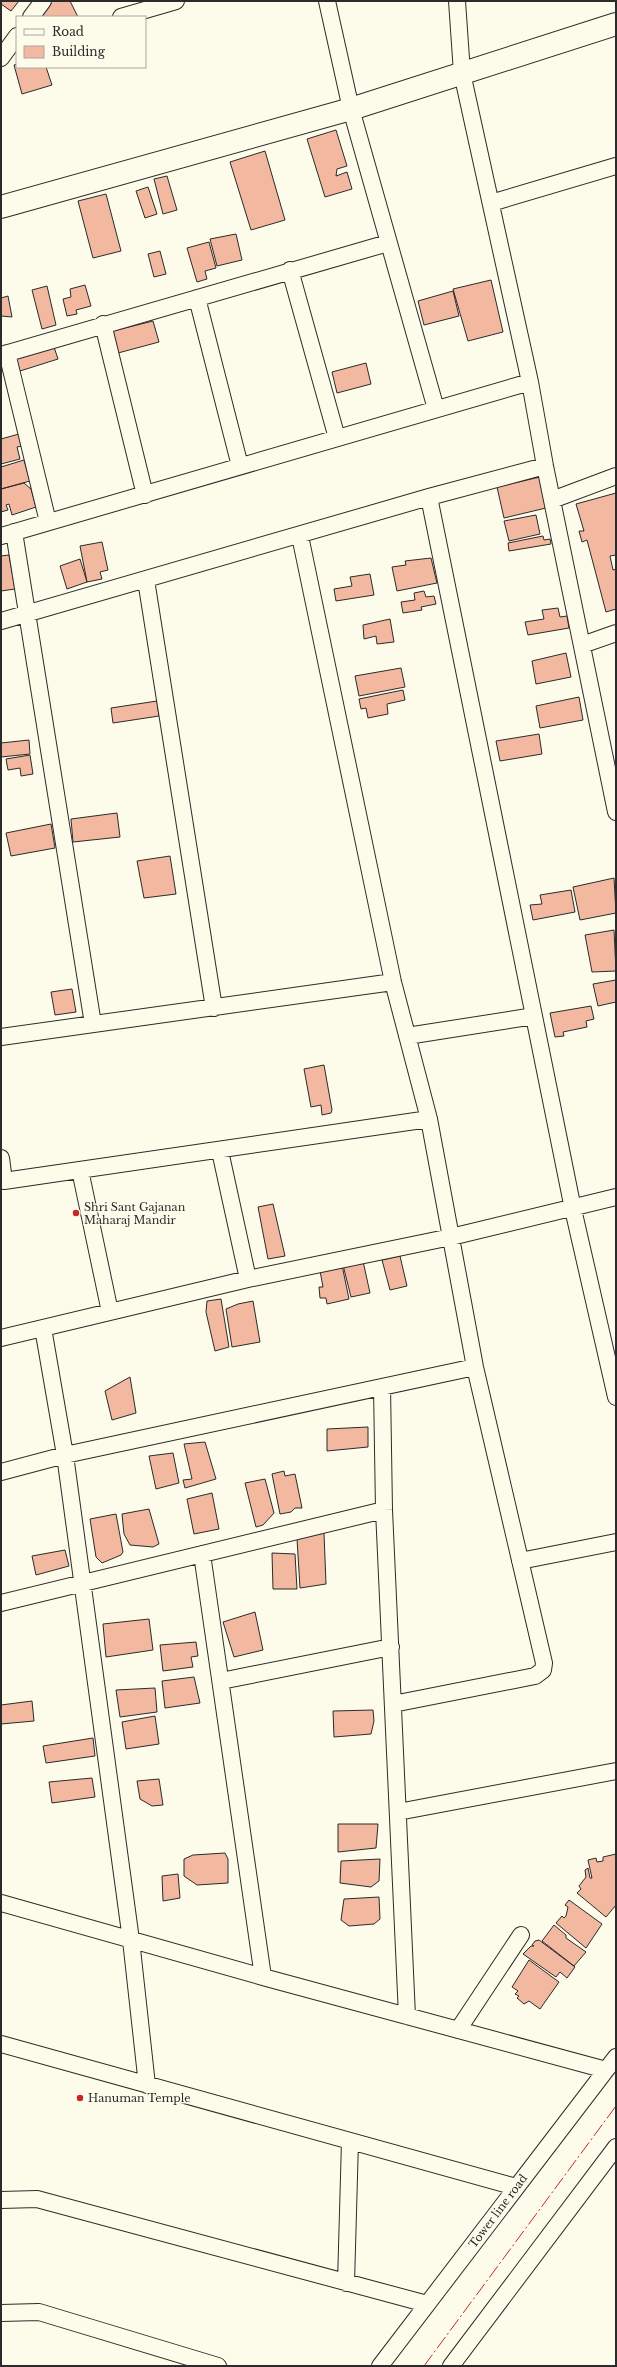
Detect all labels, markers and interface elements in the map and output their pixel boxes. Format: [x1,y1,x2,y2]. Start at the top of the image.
legend [16,16,146,68]
text: Road [52,24,84,39]
text: Building [52,44,106,59]
place label: Shri Sant Gajanan Maharaj Mandir [84,1200,186,1227]
marker: Shri Sant Gajanan Maharaj Mandir [71,1208,81,1218]
place label: Hanuman Temple [88,2091,191,2105]
marker: Hanuman Temple [75,2093,85,2103]
street label: Tower line road [466,2171,531,2251]

